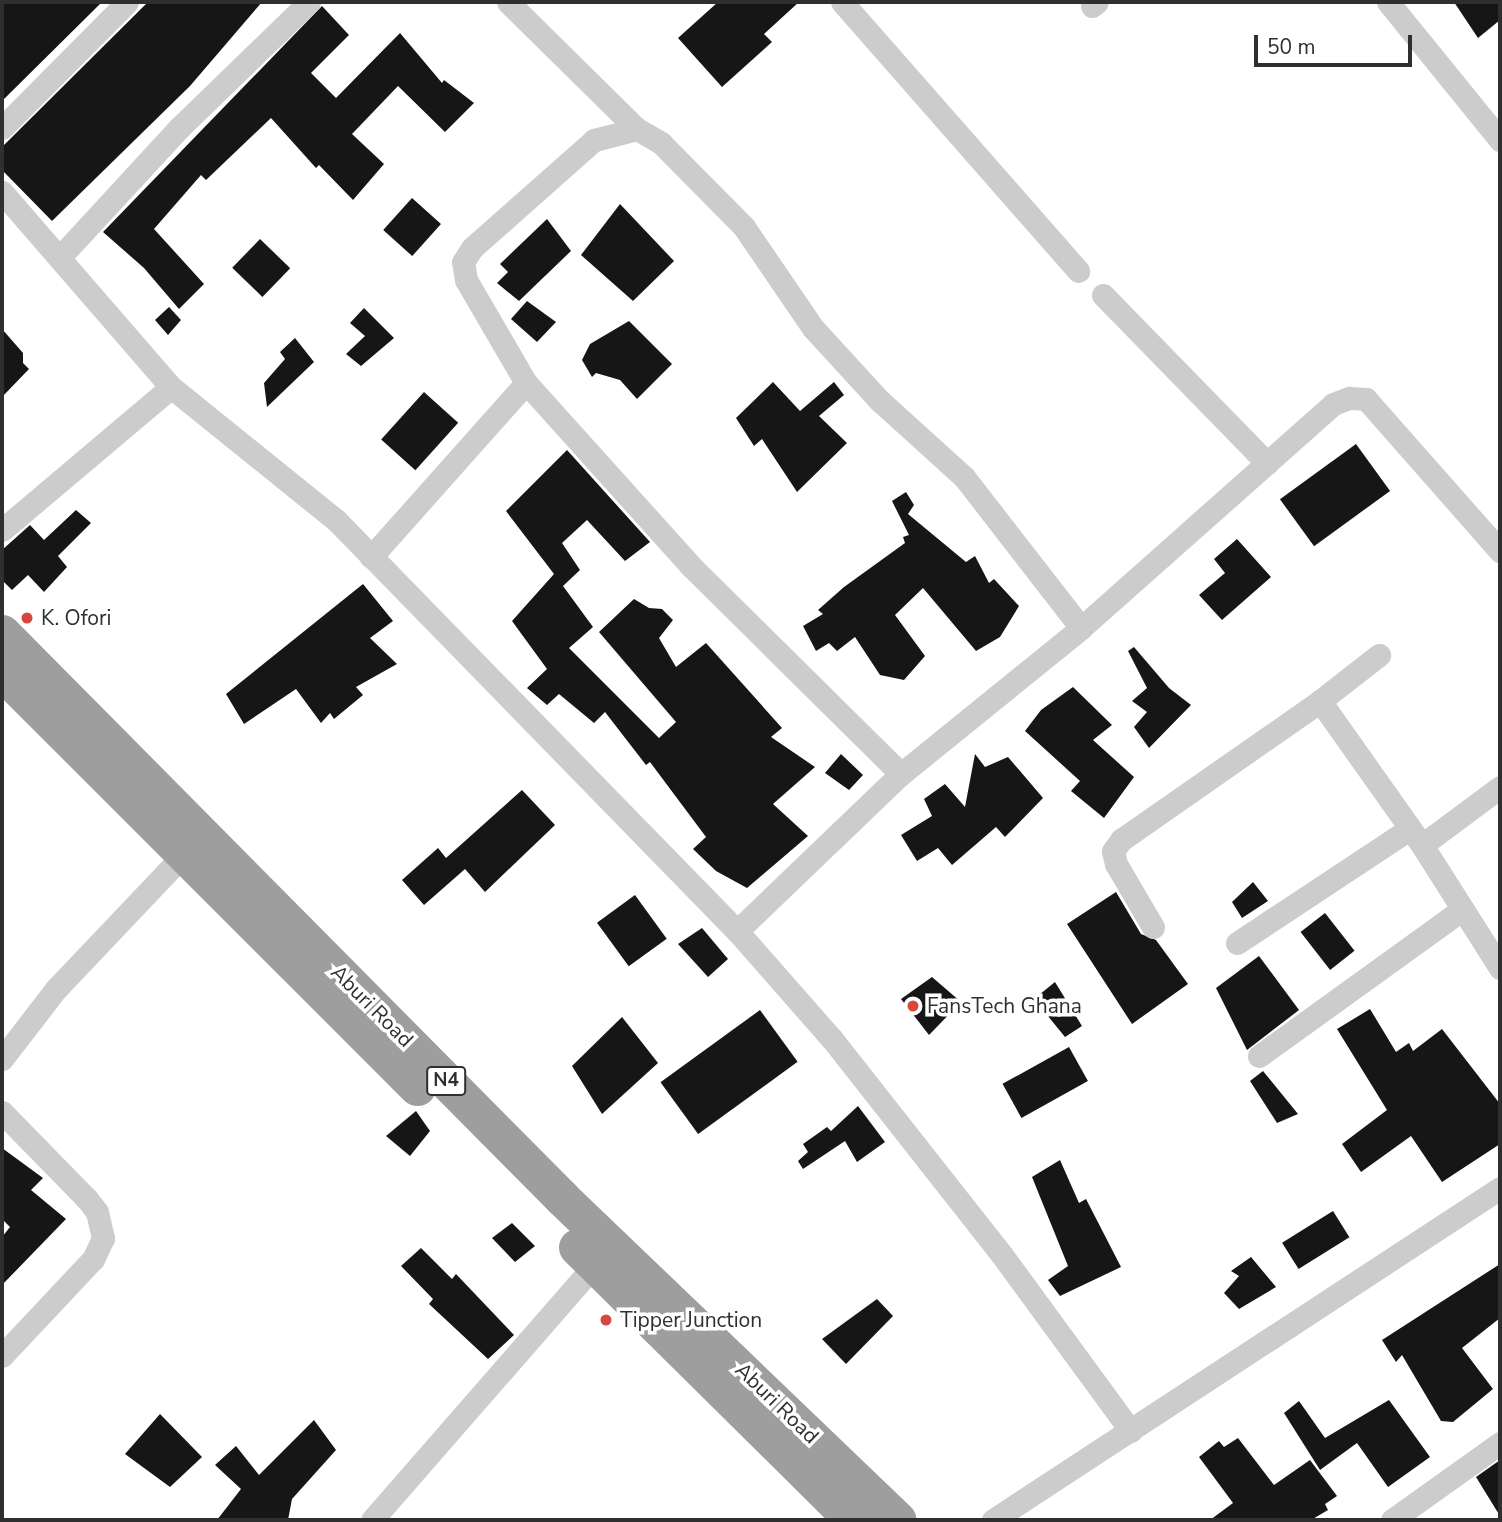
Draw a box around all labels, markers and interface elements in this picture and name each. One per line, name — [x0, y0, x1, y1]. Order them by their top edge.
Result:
scale bar — [1257, 21, 1414, 65]
text: 50 m — [1267, 33, 1316, 61]
place label: K. Ofori — [41, 605, 111, 631]
marker: K. Ofori — [19, 610, 35, 626]
street label: Aburi Road — [326, 960, 418, 1052]
place label: FansTech Ghana — [927, 993, 1082, 1019]
marker: FansTech Ghana — [905, 998, 921, 1014]
road number: N4 — [425, 1065, 467, 1096]
place label: Tipper Junction — [620, 1307, 762, 1333]
marker: Tipper Junction — [598, 1312, 614, 1328]
street label: Aburi Road — [730, 1357, 824, 1449]

